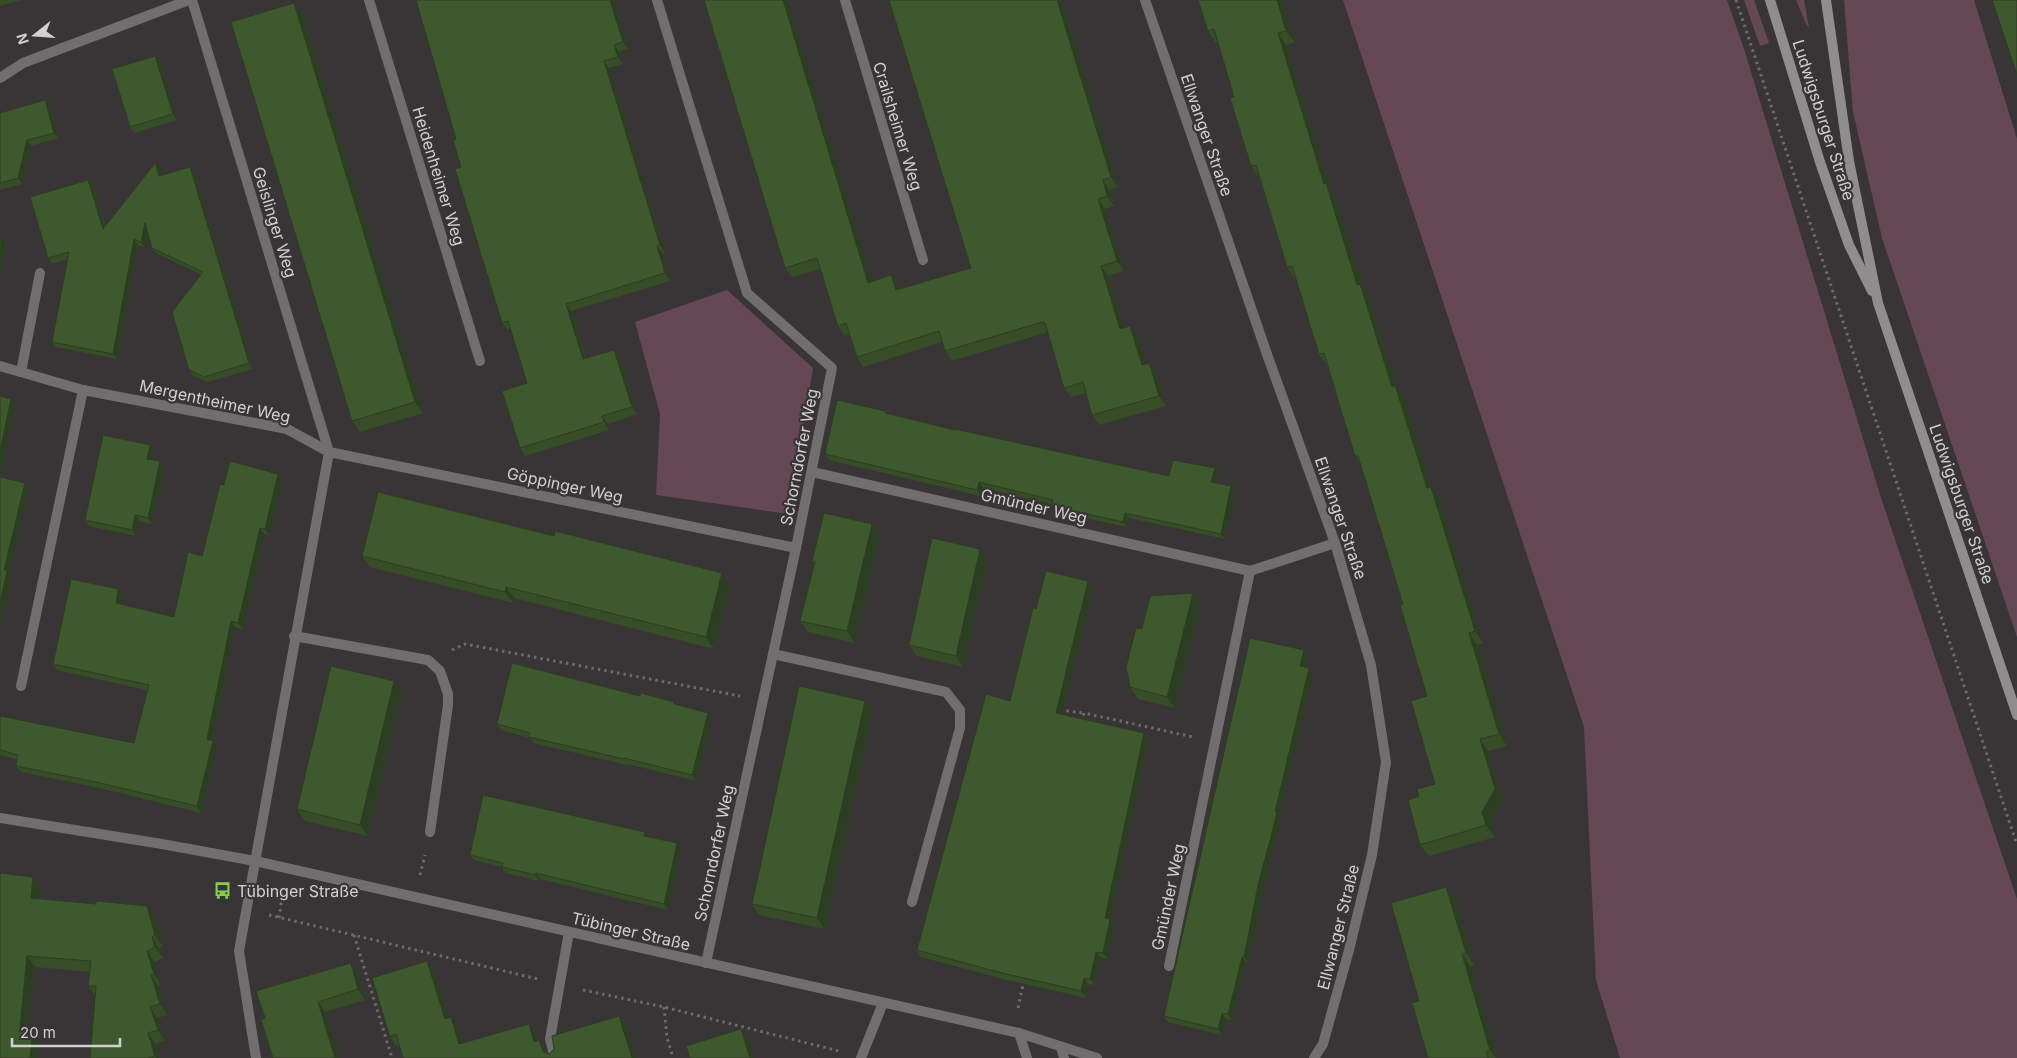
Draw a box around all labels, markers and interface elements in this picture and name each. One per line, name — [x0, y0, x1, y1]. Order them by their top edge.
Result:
north arrow — [10, 10, 60, 60]
text: N — [12, 31, 32, 47]
street label: Ludwigsburger Straße — [1789, 37, 1859, 203]
street label: Crailsheimer Weg — [869, 59, 927, 193]
street label: Ellwanger Straße — [1177, 71, 1237, 199]
street label: Heidenheimer Weg — [408, 104, 470, 248]
street label: Geislinger Weg — [249, 164, 301, 280]
street label: Mergentheimer Weg — [138, 375, 292, 427]
street label: Schorndorfer Weg — [776, 387, 822, 527]
street label: Ludwigsburger Straße — [1925, 421, 1999, 587]
street label: Ellwanger Straße — [1311, 454, 1371, 582]
street label: Göppinger Weg — [505, 463, 625, 507]
street label: Gmünder Weg — [979, 484, 1089, 528]
street label: Schorndorfer Weg — [690, 783, 738, 923]
street label: Gmünder Weg — [1147, 842, 1189, 952]
street label: Ellwanger Straße — [1313, 862, 1363, 992]
bus stop icon: Tübinger Straße — [213, 881, 233, 901]
place label: Tübinger Straße — [237, 881, 358, 901]
street label: Tübinger Straße — [570, 908, 692, 954]
scale bar — [12, 1016, 120, 1048]
text: 20 m — [20, 1023, 56, 1042]

